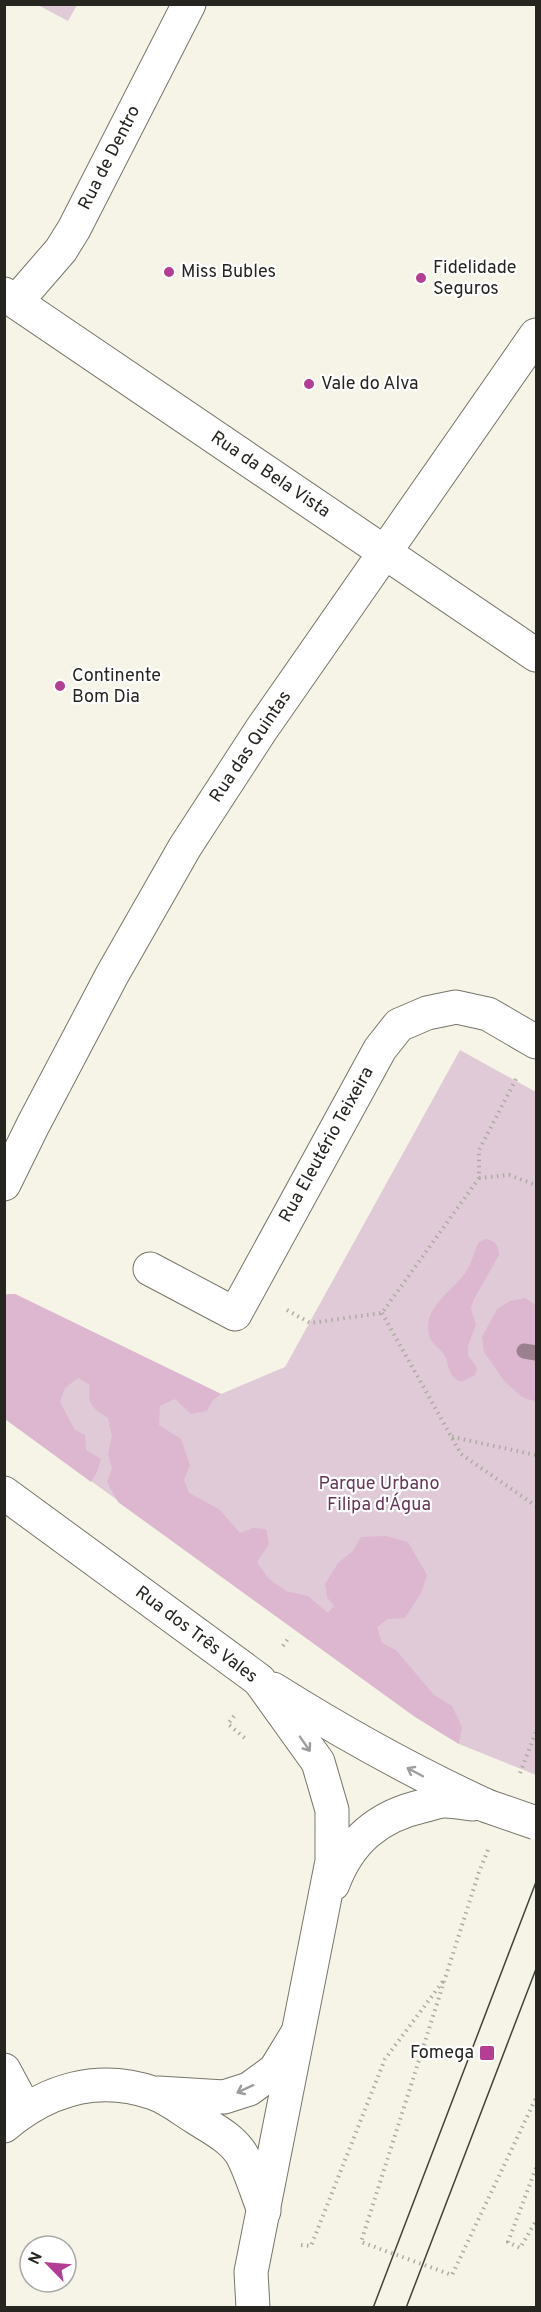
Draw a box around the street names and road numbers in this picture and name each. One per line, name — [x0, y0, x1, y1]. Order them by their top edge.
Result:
street label: Rua de Dentro — [74, 102, 146, 214]
street label: Rua da Bela Vista — [206, 426, 334, 524]
street label: Rua das Quintas — [205, 687, 297, 807]
street label: Rua Eleutério Teixeira — [275, 1063, 379, 1227]
street label: Rua dos Três Vales — [130, 1581, 262, 1689]

